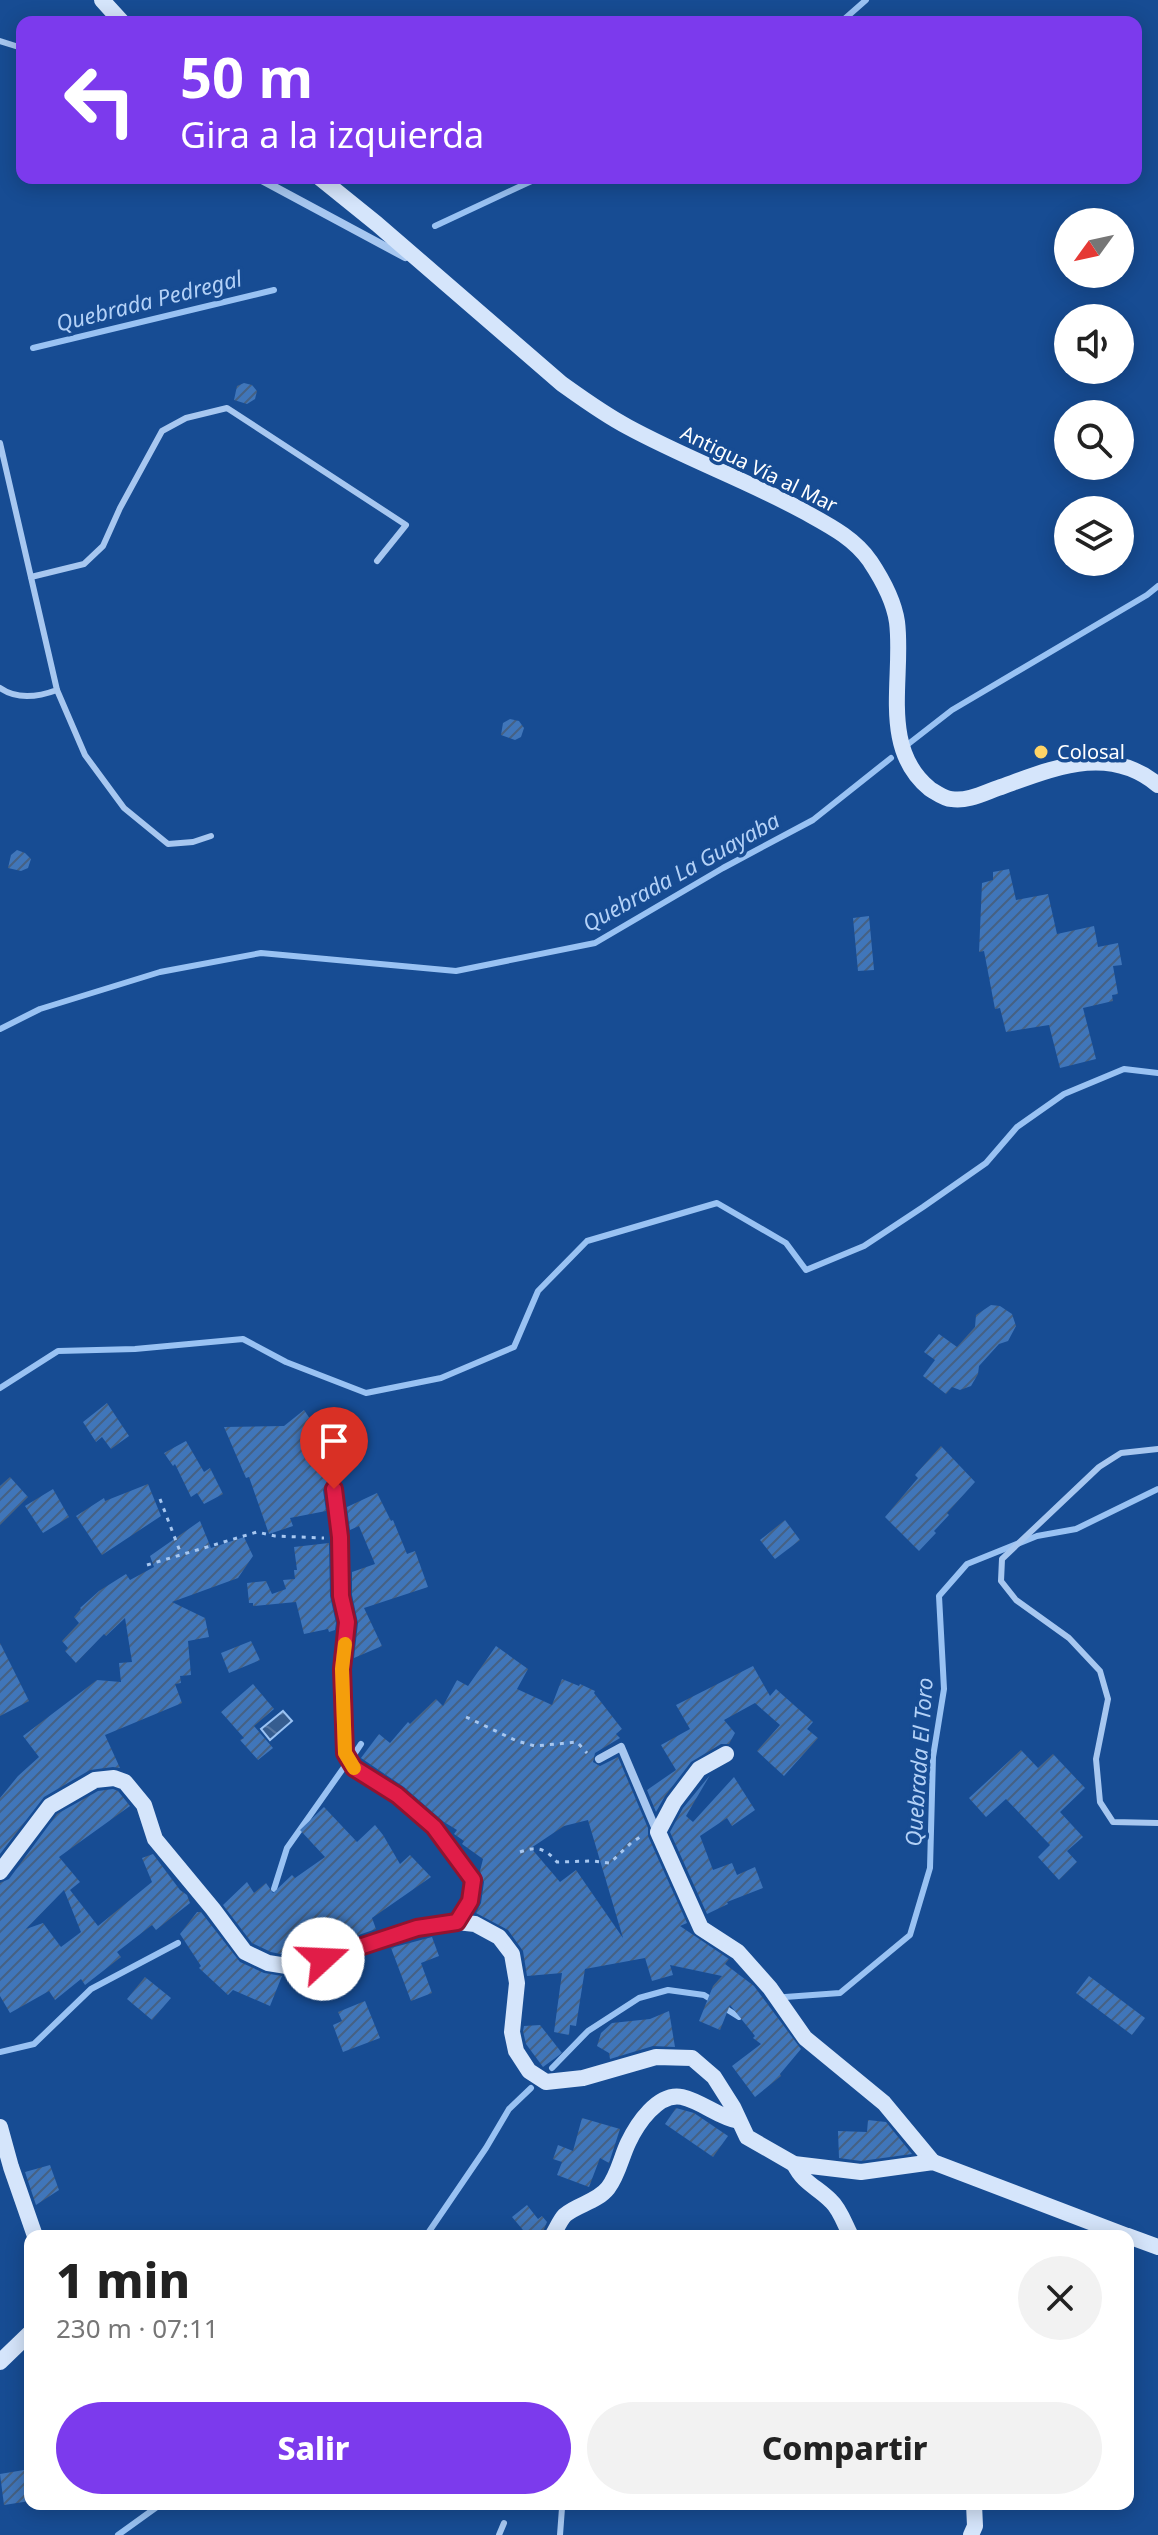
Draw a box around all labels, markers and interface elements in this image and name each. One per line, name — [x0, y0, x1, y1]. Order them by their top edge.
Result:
text: 50 m — [180, 38, 313, 114]
icon: left — [48, 48, 152, 152]
text: Gira a la izquierda — [180, 110, 484, 159]
north arrow — [1054, 208, 1134, 288]
map controls — [1054, 208, 1134, 576]
water label: Quebrada Pedregal — [53, 262, 246, 338]
button: sound — [1054, 304, 1134, 384]
button: search — [1054, 400, 1134, 480]
street label: Antigua Vía al Mar — [676, 419, 842, 518]
button: layers — [1054, 496, 1134, 576]
place label: Colosal — [1057, 738, 1125, 765]
marker: Colosal — [1032, 743, 1050, 761]
water label: Quebrada La Guayaba — [577, 804, 785, 938]
pin — [300, 1407, 368, 1489]
icon: arrive — [312, 1419, 356, 1463]
water label: Quebrada El Toro — [897, 1676, 939, 1847]
position arrow — [281, 1917, 365, 2001]
text: 1 min — [56, 2247, 190, 2312]
button: close — [1018, 2256, 1102, 2340]
text: 230 m · 07:11 — [56, 2310, 219, 2346]
button: Salir — [56, 2402, 571, 2494]
button: Compartir — [587, 2402, 1102, 2494]

